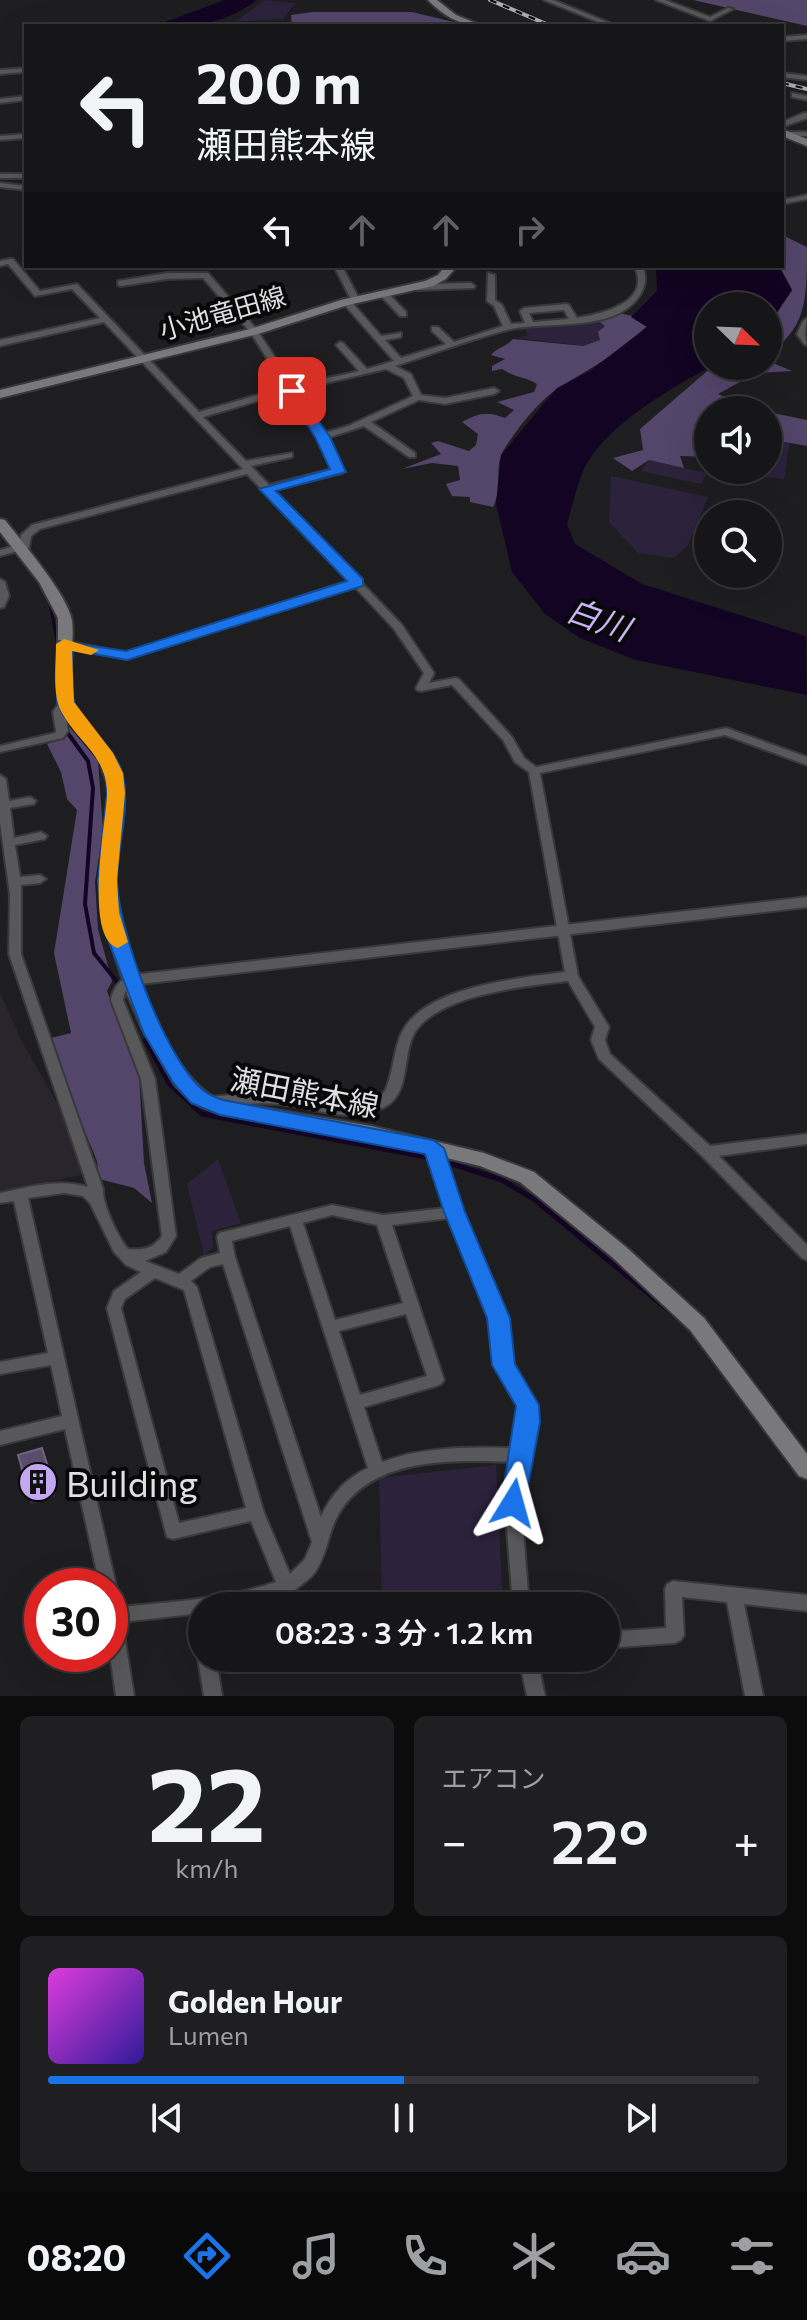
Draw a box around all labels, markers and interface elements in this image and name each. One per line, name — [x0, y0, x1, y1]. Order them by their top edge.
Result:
text: 200 m — [196, 47, 362, 116]
icon: left — [64, 56, 168, 160]
text: 瀬田熊本線 — [196, 121, 376, 165]
icon: left — [256, 208, 300, 252]
icon: ahead — [340, 208, 384, 252]
icon: ahead — [424, 208, 468, 252]
icon: right — [508, 208, 552, 252]
street label: 小池竜田線 — [155, 279, 289, 345]
north arrow — [694, 292, 782, 380]
map controls — [694, 292, 782, 588]
pin — [258, 357, 326, 425]
icon: arrive — [270, 369, 314, 413]
button: sound — [694, 396, 782, 484]
button: search — [694, 500, 782, 588]
water label: 白川 — [562, 588, 639, 649]
street label: 瀬田熊本線 — [228, 1059, 382, 1123]
place label: Building — [66, 1460, 198, 1504]
building icon: Building — [17, 1461, 59, 1503]
position arrow — [471, 1461, 555, 1545]
speed limit sign: 30 — [24, 1568, 128, 1672]
text: 08:23 · 3 分 · 1.2 km — [275, 1613, 533, 1650]
text: 22 — [148, 1736, 266, 1863]
text: エアコン — [442, 1762, 546, 1793]
text: 22° — [551, 1803, 649, 1876]
text: − — [442, 1813, 467, 1867]
text: + — [733, 1813, 759, 1867]
text: km/h — [175, 1852, 238, 1883]
text: Golden Hour — [168, 1982, 342, 2019]
text: Lumen — [168, 2019, 249, 2050]
icon: previous — [145, 2096, 189, 2140]
icon: pause — [382, 2096, 426, 2140]
icon: next — [619, 2096, 663, 2140]
icon: directions — [179, 2228, 235, 2284]
icon: music — [288, 2228, 344, 2284]
icon: phone — [397, 2228, 453, 2284]
icon: climate — [506, 2228, 562, 2284]
icon: car — [615, 2228, 671, 2284]
icon: filters — [724, 2228, 780, 2284]
text: 08:20 — [27, 2234, 126, 2278]

